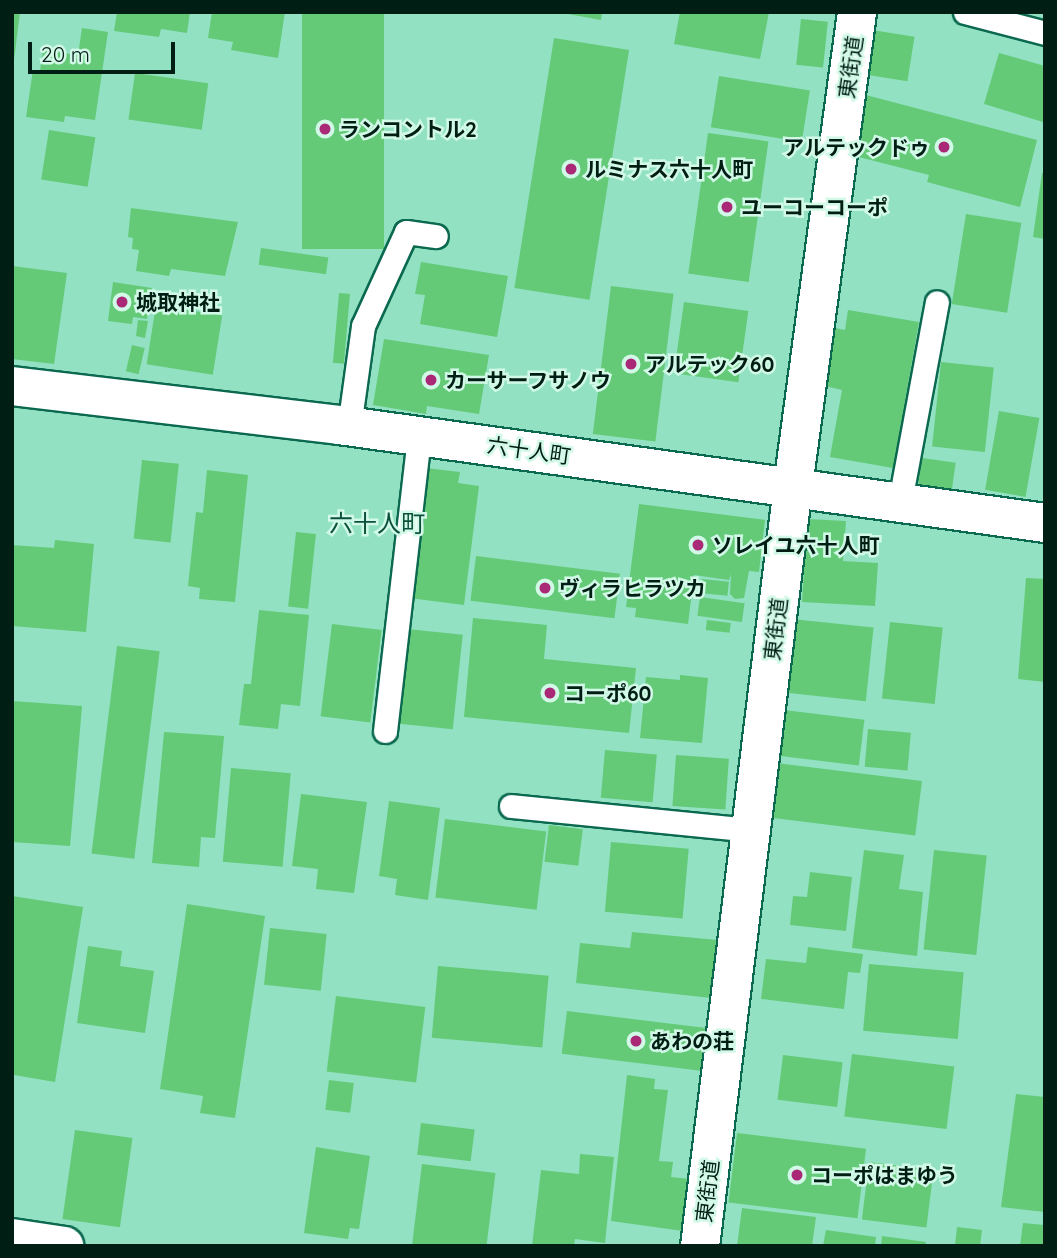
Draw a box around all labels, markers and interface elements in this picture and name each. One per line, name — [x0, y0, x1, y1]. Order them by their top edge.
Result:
scale bar — [32, 28, 178, 72]
street label: 東街道 — [833, 34, 867, 100]
text: 20 m — [41, 41, 90, 67]
place label: ランコントル2 — [339, 116, 477, 142]
marker: ランコントル2 — [317, 121, 333, 137]
place label: アルテックドゥ — [783, 134, 930, 160]
marker: アルテックドゥ — [936, 139, 952, 155]
place label: ルミナス六十人町 — [585, 156, 753, 182]
marker: ルミナス六十人町 — [563, 161, 579, 177]
place label: ユーコーコーポ — [741, 194, 888, 220]
marker: ユーコーコーポ — [719, 199, 735, 215]
place label: 城取神社 — [136, 289, 220, 315]
marker: 城取神社 — [114, 294, 130, 310]
place label: アルテック60 — [645, 351, 775, 377]
marker: アルテック60 — [623, 356, 639, 372]
place label: カーサーフサノウ — [445, 367, 613, 393]
marker: カーサーフサノウ — [423, 372, 439, 388]
street label: 六十人町 — [486, 432, 572, 468]
district label: 六十人町 — [329, 510, 425, 538]
place label: ソレイユ六十人町 — [712, 532, 880, 558]
marker: ソレイユ六十人町 — [690, 537, 706, 553]
place label: ヴィラヒラツカ — [559, 575, 706, 601]
marker: ヴィラヒラツカ — [537, 580, 553, 596]
street label: 東街道 — [759, 596, 791, 662]
place label: コーポ60 — [564, 680, 652, 706]
marker: コーポ60 — [542, 685, 558, 701]
place label: あわの荘 — [650, 1028, 734, 1054]
marker: あわの荘 — [628, 1033, 644, 1049]
street label: 東街道 — [691, 1158, 723, 1224]
place label: コーポはまゆう — [811, 1162, 958, 1188]
marker: コーポはまゆう — [789, 1167, 805, 1183]

